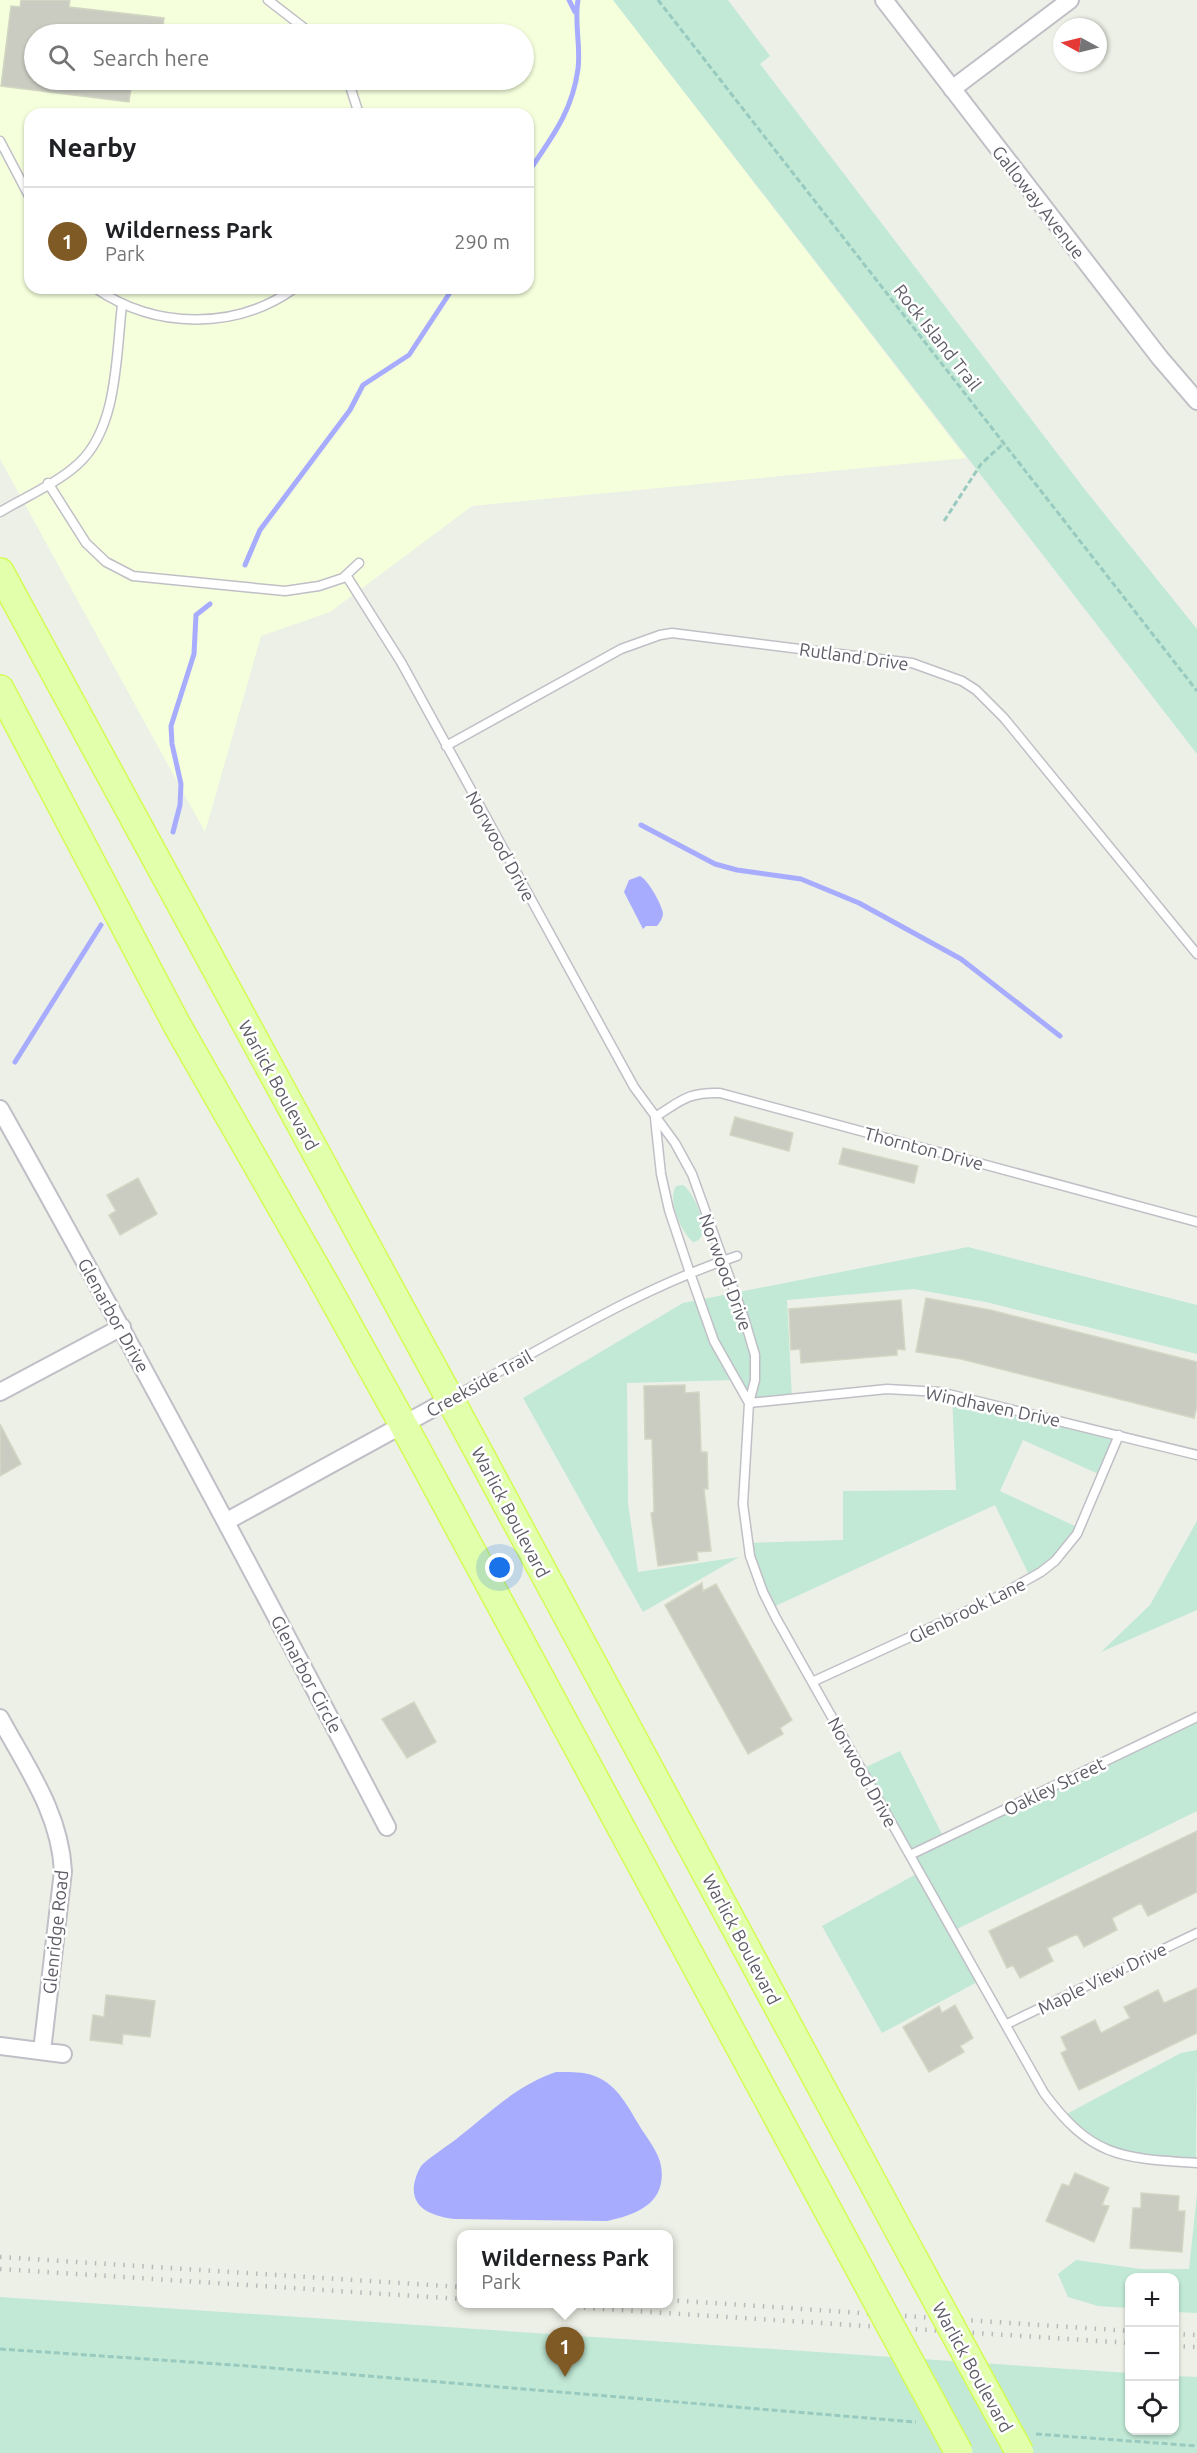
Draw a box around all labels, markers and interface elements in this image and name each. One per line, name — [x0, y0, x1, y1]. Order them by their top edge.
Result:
north arrow — [1053, 18, 1107, 72]
search box — [24, 24, 534, 90]
icon: search — [45, 41, 78, 74]
text: Search here — [93, 45, 209, 70]
text: Nearby — [48, 133, 136, 162]
street label: Galloway Avenue — [989, 142, 1089, 262]
text: Wilderness Park — [105, 217, 273, 242]
text: 1 — [62, 230, 73, 253]
text: 290 m — [454, 230, 510, 253]
text: Park — [105, 242, 145, 265]
street label: Rock Island Trail — [890, 280, 986, 394]
street label: Rutland Drive — [798, 638, 910, 674]
street label: Norwood Drive — [462, 787, 540, 905]
street label: Warlick Boulevard — [235, 1017, 323, 1153]
street label: Thornton Drive — [862, 1122, 986, 1174]
street label: Norwood Drive — [696, 1211, 756, 1333]
street label: Glenarbor Drive — [74, 1254, 154, 1376]
street label: Creekside Trail — [422, 1345, 536, 1420]
street label: Windhaven Drive — [924, 1382, 1062, 1430]
street label: Warlick Boulevard — [468, 1443, 554, 1581]
your location — [485, 1553, 514, 1582]
street label: Glenbrook Lane — [905, 1573, 1029, 1647]
street label: Glenarbor Circle — [268, 1612, 346, 1736]
street label: Norwood Drive — [824, 1713, 902, 1831]
street label: Oakley Street — [1000, 1753, 1108, 1819]
street label: Glenridge Road — [39, 1869, 71, 1995]
street label: Warlick Boulevard — [699, 1870, 785, 2008]
street label: Maple View Drive — [1034, 1938, 1170, 2018]
popup — [457, 2230, 673, 2308]
text: Wilderness Park — [481, 2245, 649, 2270]
text: Park — [481, 2270, 521, 2293]
map controls — [1125, 2273, 1179, 2435]
button: + — [1125, 2273, 1179, 2327]
street label: Warlick Boulevard — [929, 2299, 1017, 2435]
button: − — [1125, 2327, 1179, 2381]
pin: 1 — [546, 2328, 584, 2377]
button: locate — [1125, 2381, 1179, 2435]

